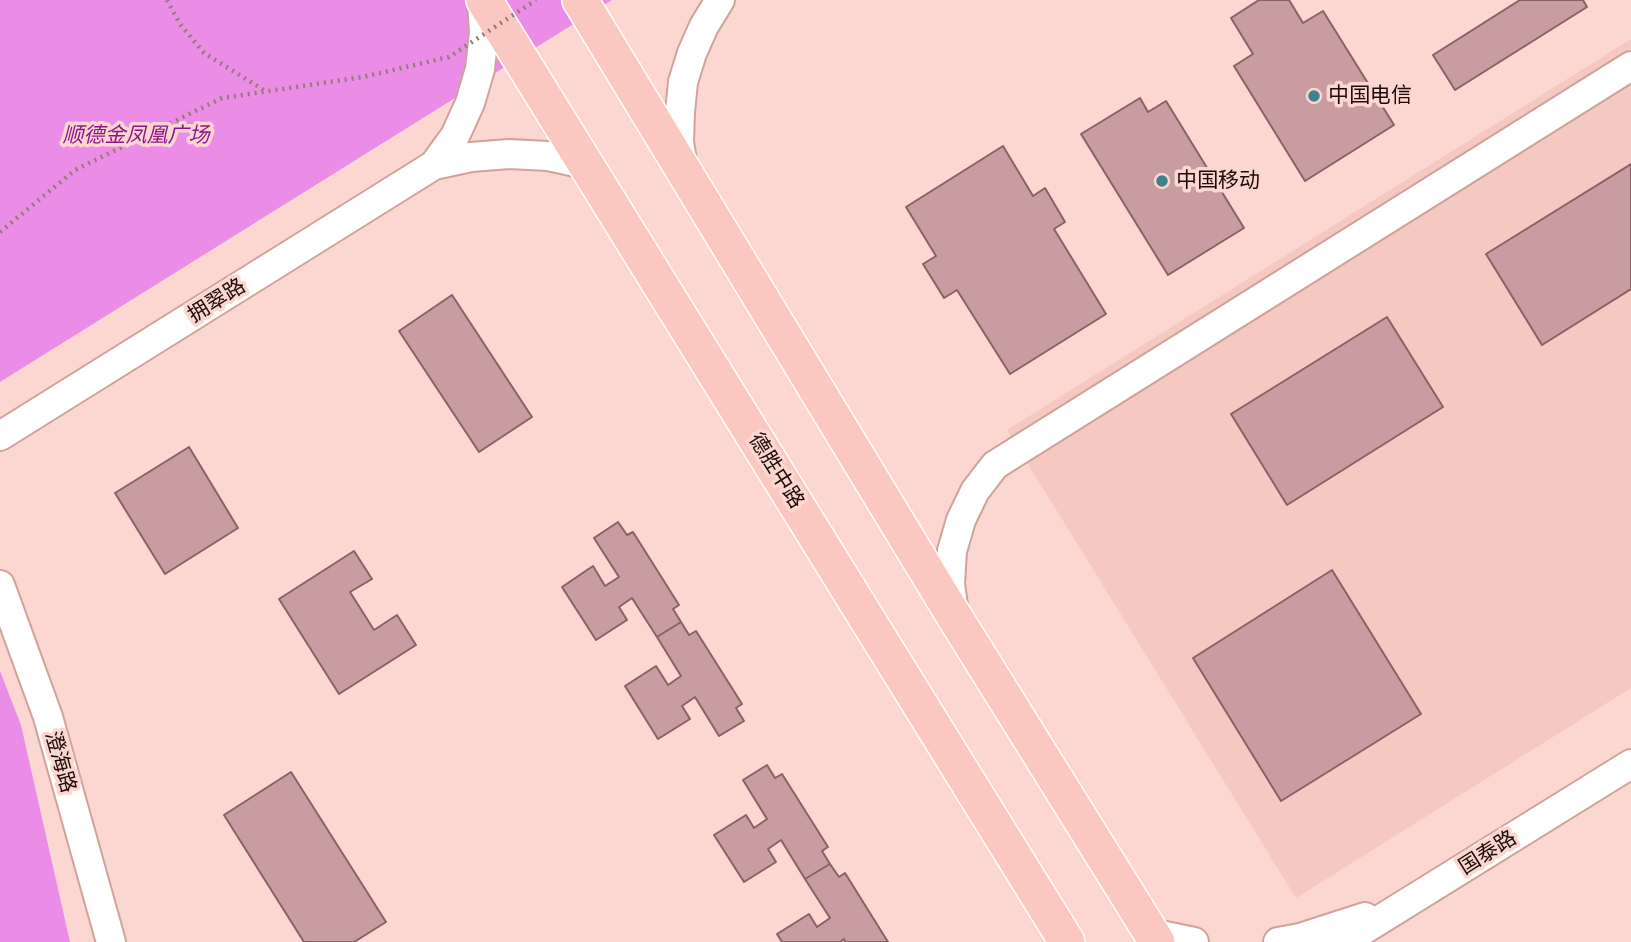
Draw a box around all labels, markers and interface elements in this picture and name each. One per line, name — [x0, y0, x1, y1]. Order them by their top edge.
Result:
place label: 中国电信 — [1328, 83, 1412, 109]
marker: 中国电信 — [1306, 88, 1322, 104]
park label: 顺德金凤凰广场 — [63, 123, 209, 149]
place label: 中国移动 — [1176, 168, 1260, 194]
marker: 中国移动 — [1154, 173, 1170, 189]
street label: 拥翠路 — [184, 274, 250, 328]
street label: 德胜中路 — [743, 429, 809, 513]
street label: 澄海路 — [39, 728, 81, 796]
street label: 国泰路 — [1455, 826, 1521, 880]

